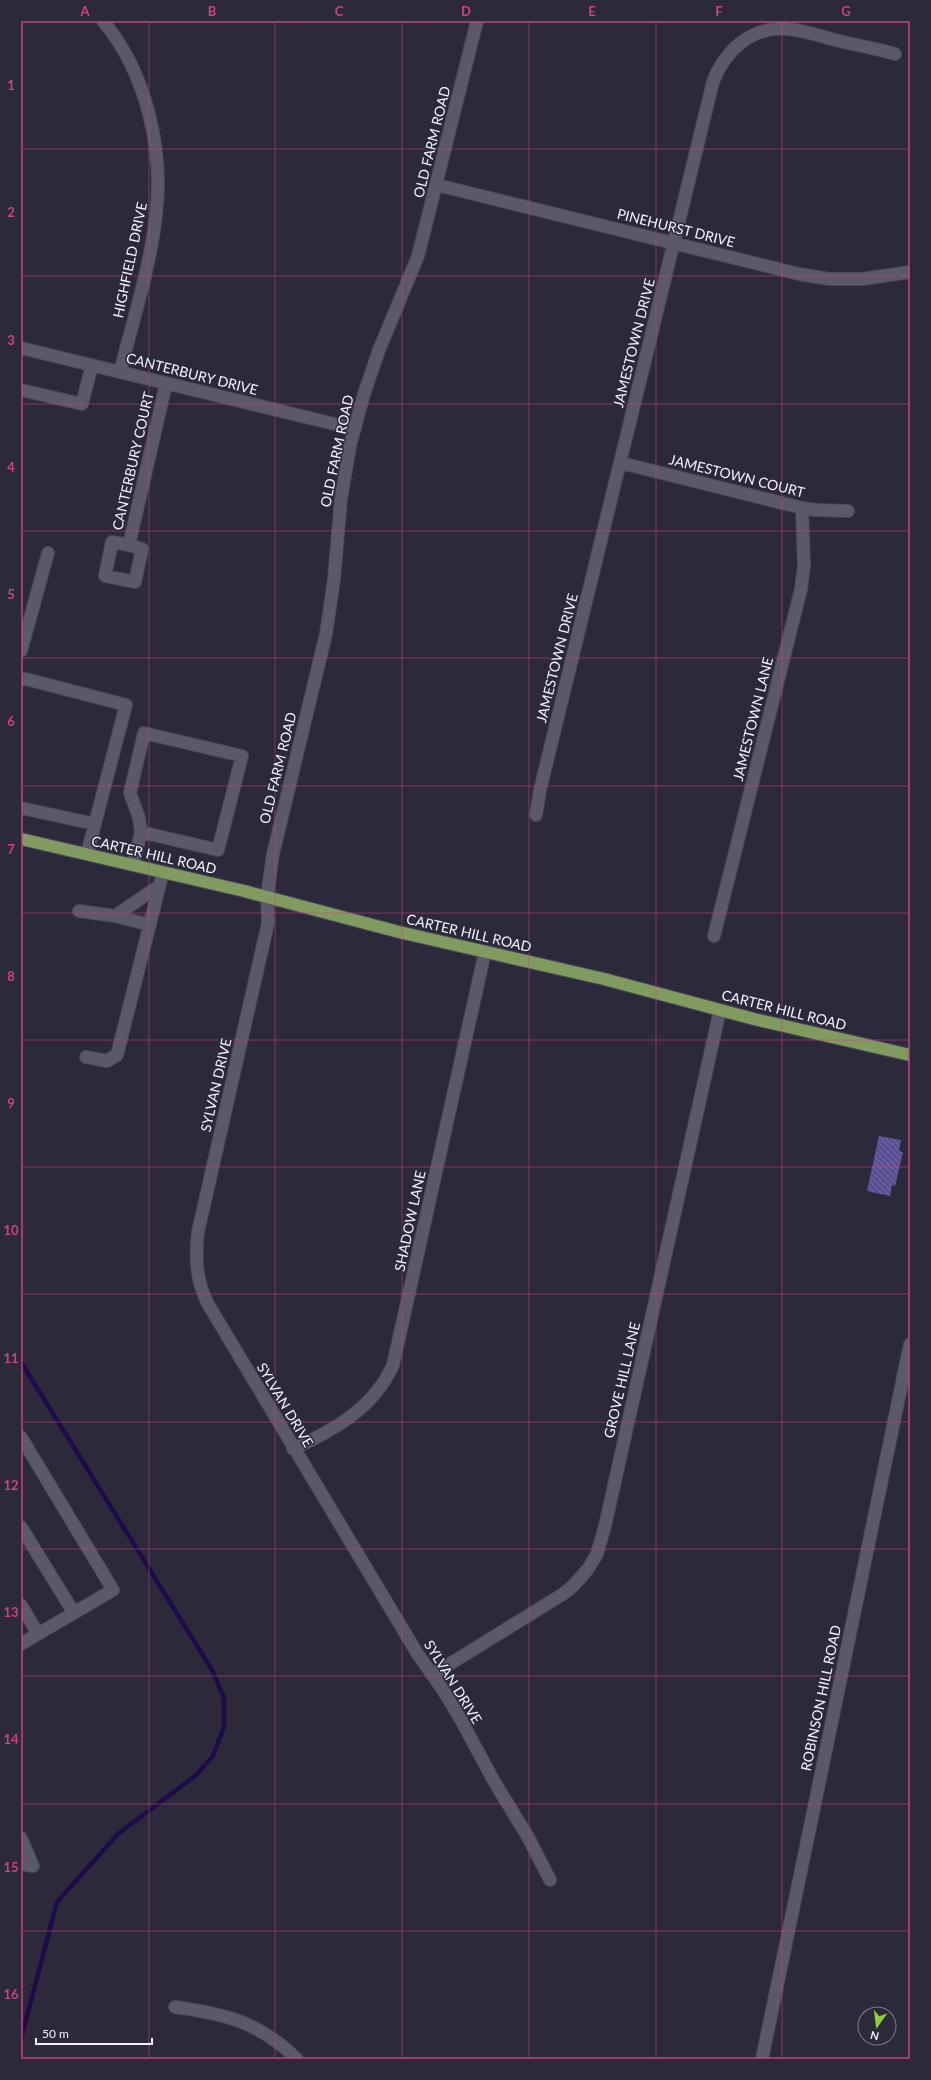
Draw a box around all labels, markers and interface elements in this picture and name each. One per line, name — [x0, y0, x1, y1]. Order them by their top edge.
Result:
text: A — [79, 3, 90, 19]
text: B — [208, 3, 217, 19]
text: C — [335, 3, 344, 19]
text: D — [461, 3, 471, 19]
text: E — [588, 3, 596, 19]
text: F — [715, 3, 723, 19]
text: G — [841, 3, 851, 19]
text: 1 — [7, 77, 15, 93]
street label: OLD FARM ROAD — [409, 84, 454, 199]
street label: HIGHFIELD DRIVE — [109, 201, 150, 319]
text: 2 — [7, 204, 15, 220]
street label: PINEHURST DRIVE — [615, 205, 737, 250]
street label: JAMESTOWN DRIVE — [609, 277, 658, 409]
text: 3 — [7, 332, 15, 348]
street label: CANTERBURY DRIVE — [125, 349, 260, 398]
street label: CANTERBURY COURT — [108, 389, 157, 532]
street label: OLD FARM ROAD — [316, 393, 357, 509]
street label: JAMESTOWN COURT — [668, 450, 807, 501]
text: 4 — [7, 459, 15, 475]
text: 5 — [7, 586, 15, 602]
street label: JAMESTOWN DRIVE — [532, 592, 581, 724]
street label: JAMESTOWN LANE — [729, 655, 776, 783]
street label: OLD FARM ROAD — [255, 710, 300, 825]
text: 6 — [7, 713, 15, 729]
street label: CARTER HILL ROAD — [90, 832, 218, 877]
text: 7 — [7, 841, 15, 857]
street label: CARTER HILL ROAD — [405, 910, 533, 955]
text: 8 — [7, 968, 15, 984]
street label: CARTER HILL ROAD — [720, 986, 848, 1033]
street label: SYLVAN DRIVE — [196, 1036, 235, 1133]
text: 9 — [7, 1095, 15, 1111]
street label: SHADOW LANE — [391, 1169, 429, 1273]
text: 10 — [3, 1222, 19, 1238]
street label: GROVE HILL LANE — [600, 1320, 643, 1440]
text: 11 — [3, 1350, 19, 1366]
street label: SYLVAN DRIVE — [254, 1359, 317, 1450]
text: 12 — [3, 1477, 19, 1493]
text: 13 — [3, 1604, 19, 1620]
street label: ROBINSON HILL ROAD — [797, 1623, 844, 1772]
street label: SYLVAN DRIVE — [421, 1637, 486, 1727]
text: 14 — [3, 1731, 19, 1747]
text: 15 — [3, 1859, 19, 1875]
text: 16 — [3, 1986, 19, 2002]
north arrow — [857, 2006, 897, 2046]
scale bar — [36, 2020, 152, 2046]
text: 50 m — [42, 2026, 69, 2041]
text: N — [869, 2029, 880, 2044]

